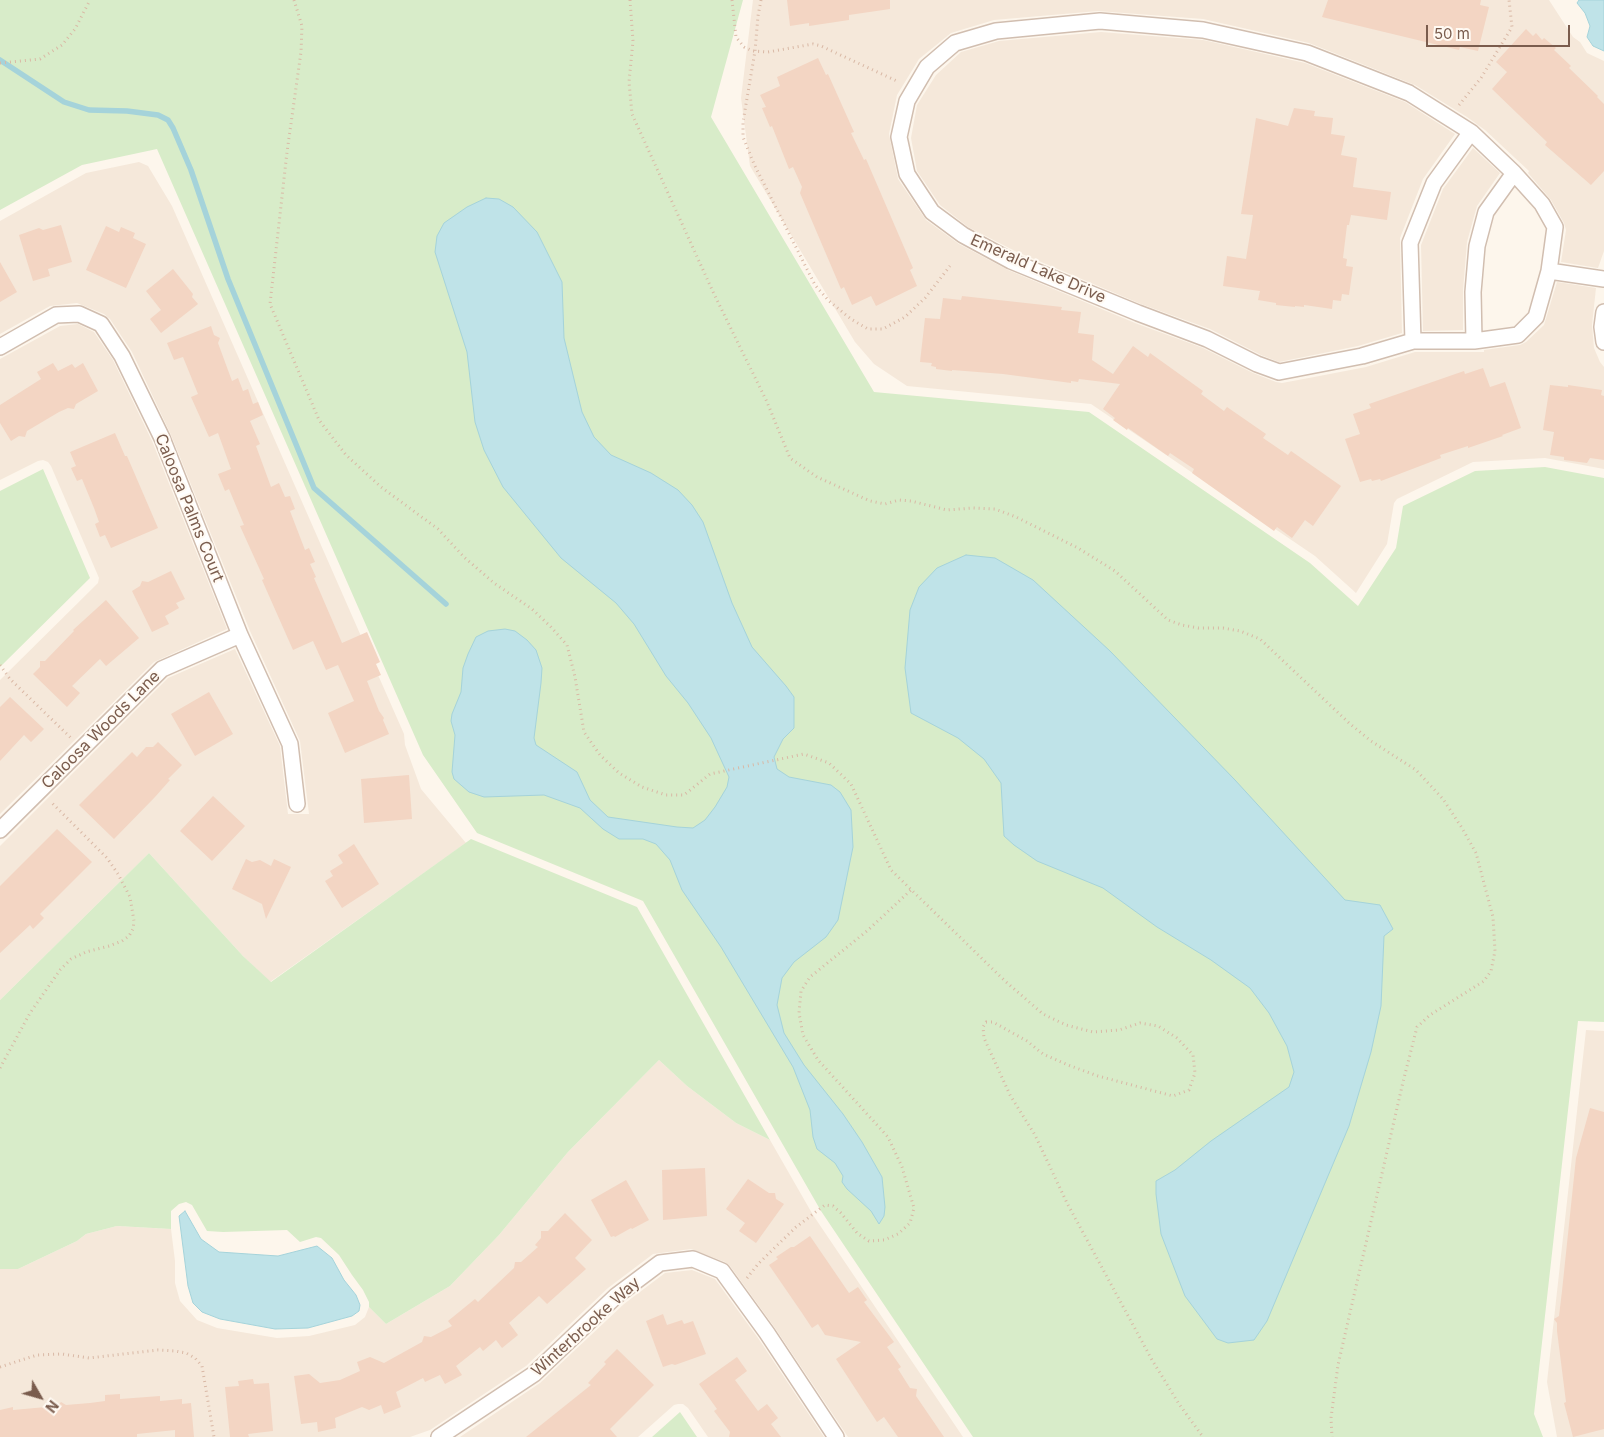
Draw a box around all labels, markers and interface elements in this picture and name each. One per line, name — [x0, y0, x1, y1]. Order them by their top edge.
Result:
scale bar — [1429, 15, 1573, 47]
text: 50 m — [1434, 24, 1470, 43]
street label: Emerald Lake Drive — [967, 231, 1109, 307]
street label: Caloosa Palms Court — [151, 431, 227, 585]
street label: Caloosa Woods Lane — [38, 667, 164, 793]
street label: Winterbrooke Way — [528, 1273, 644, 1381]
north arrow — [15, 1372, 65, 1422]
text: N — [42, 1397, 62, 1416]

